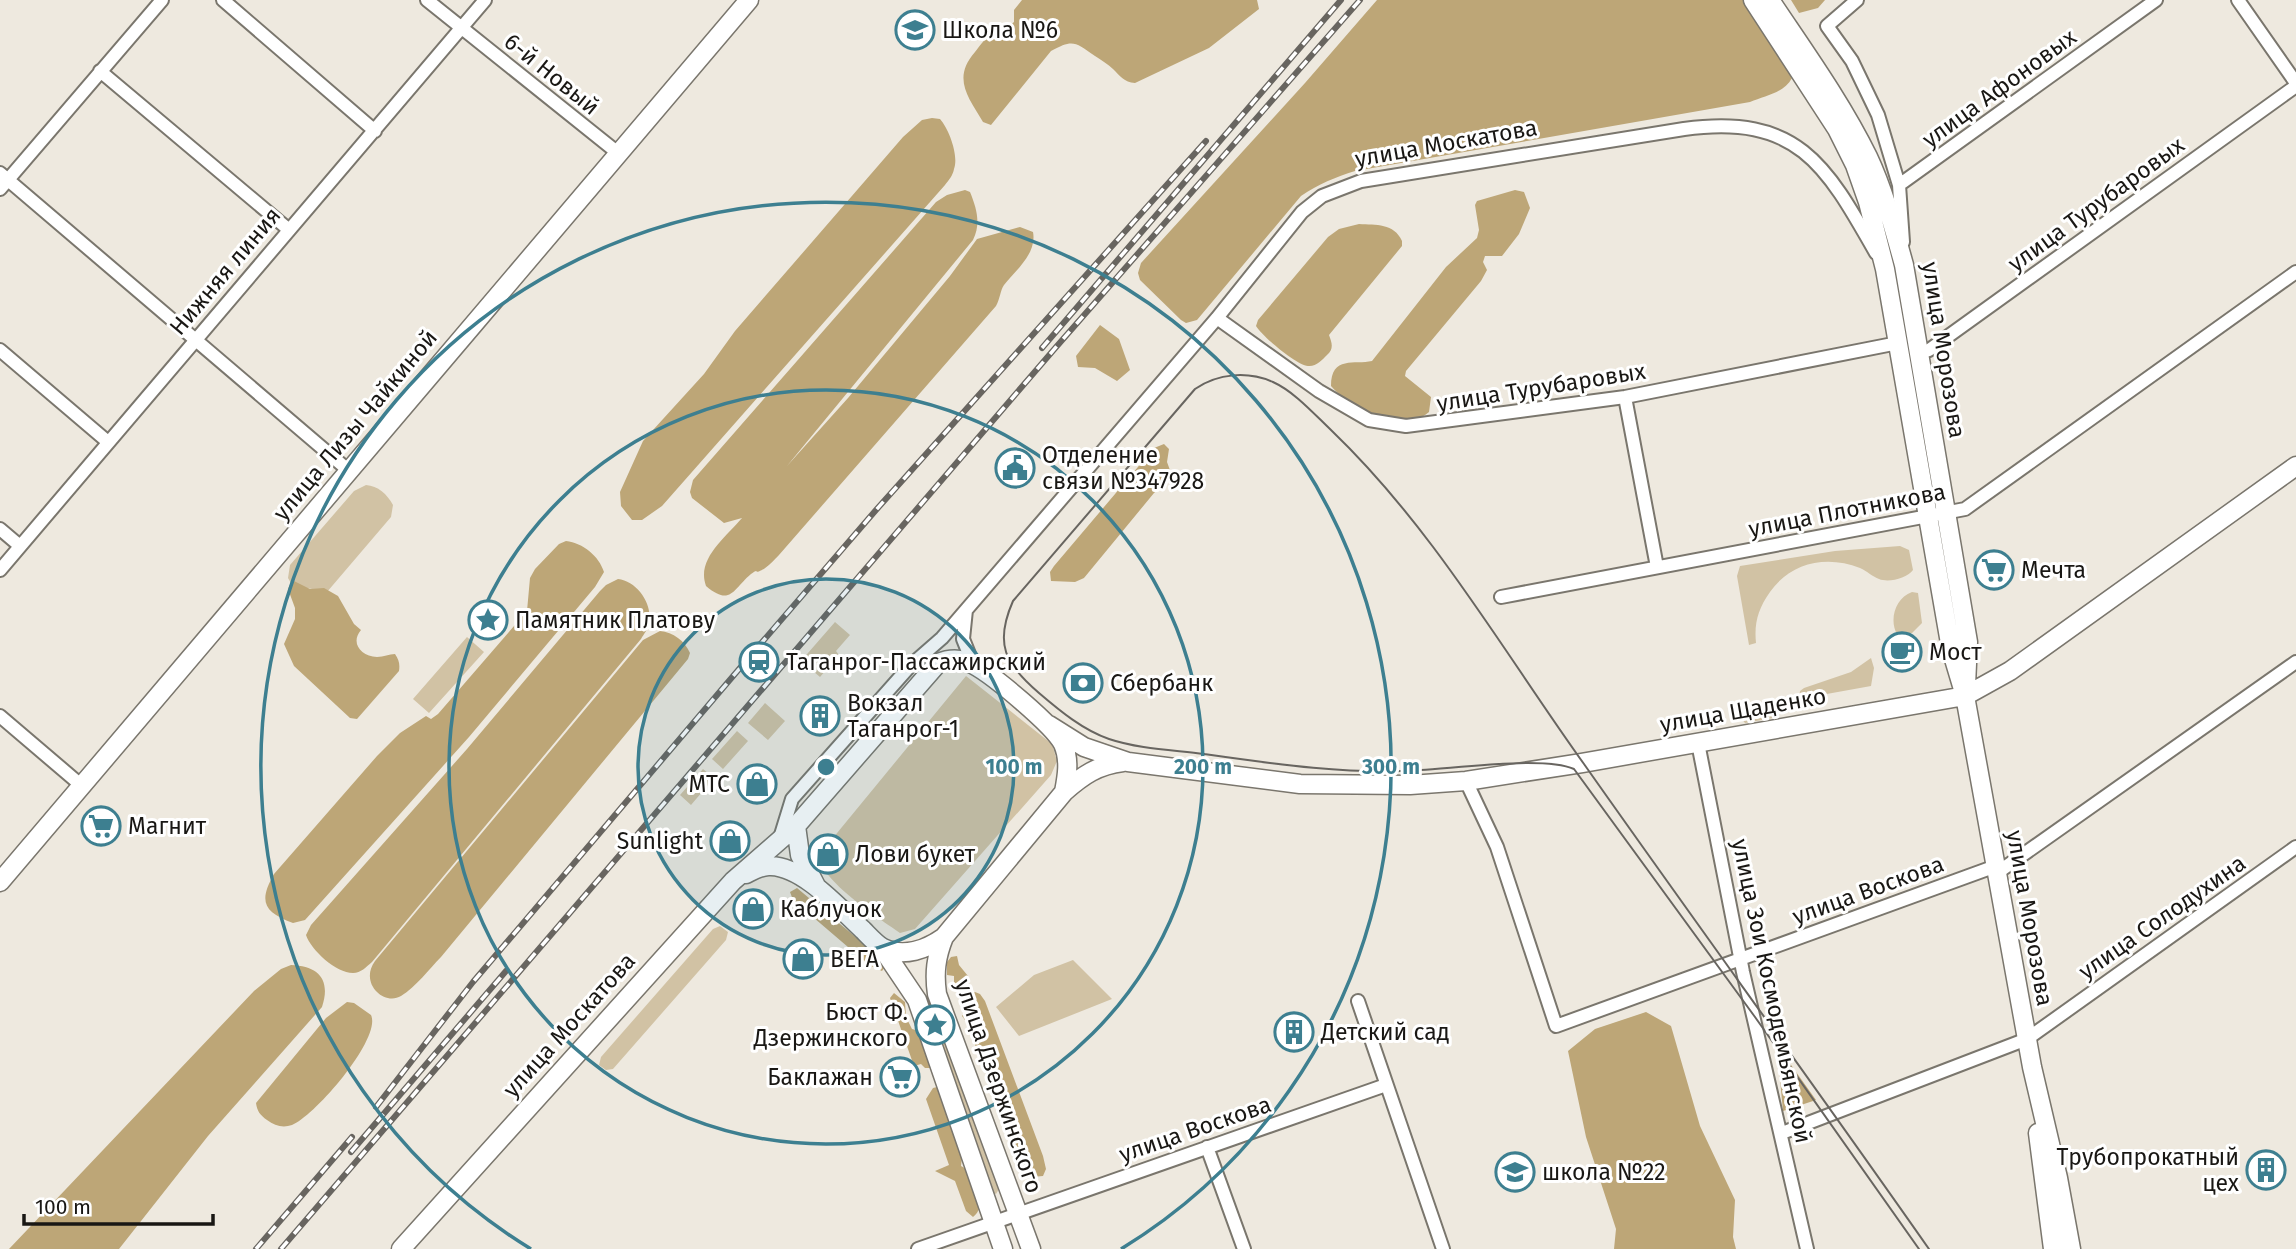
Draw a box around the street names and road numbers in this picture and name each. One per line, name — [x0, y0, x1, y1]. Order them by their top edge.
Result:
street label: улица Афоновых — [1916, 22, 2082, 153]
street label: 6-й Новый — [499, 27, 605, 121]
street label: улица Москатова — [1353, 113, 1539, 173]
street label: улица Турубаровых — [2002, 130, 2190, 277]
street label: Нижняя линия — [163, 201, 287, 341]
street label: улица Морозова — [1916, 260, 1972, 440]
street label: улица Лизы Чайкиной — [267, 324, 443, 526]
street label: улица Турубаровых — [1435, 357, 1648, 417]
street label: улица Плотникова — [1746, 477, 1948, 543]
street label: улица Щаденко — [1658, 682, 1828, 738]
street label: улица Морозова — [2001, 828, 2059, 1008]
street label: улица Зои Космодемьянской — [1726, 836, 1818, 1146]
street label: улица Солодухина — [2073, 849, 2251, 985]
street label: улица Воскова — [1789, 850, 1947, 930]
street label: улица Москатова — [497, 947, 641, 1103]
street label: улица Дзержинского — [949, 975, 1049, 1197]
street label: улица Воскова — [1115, 1090, 1275, 1168]

